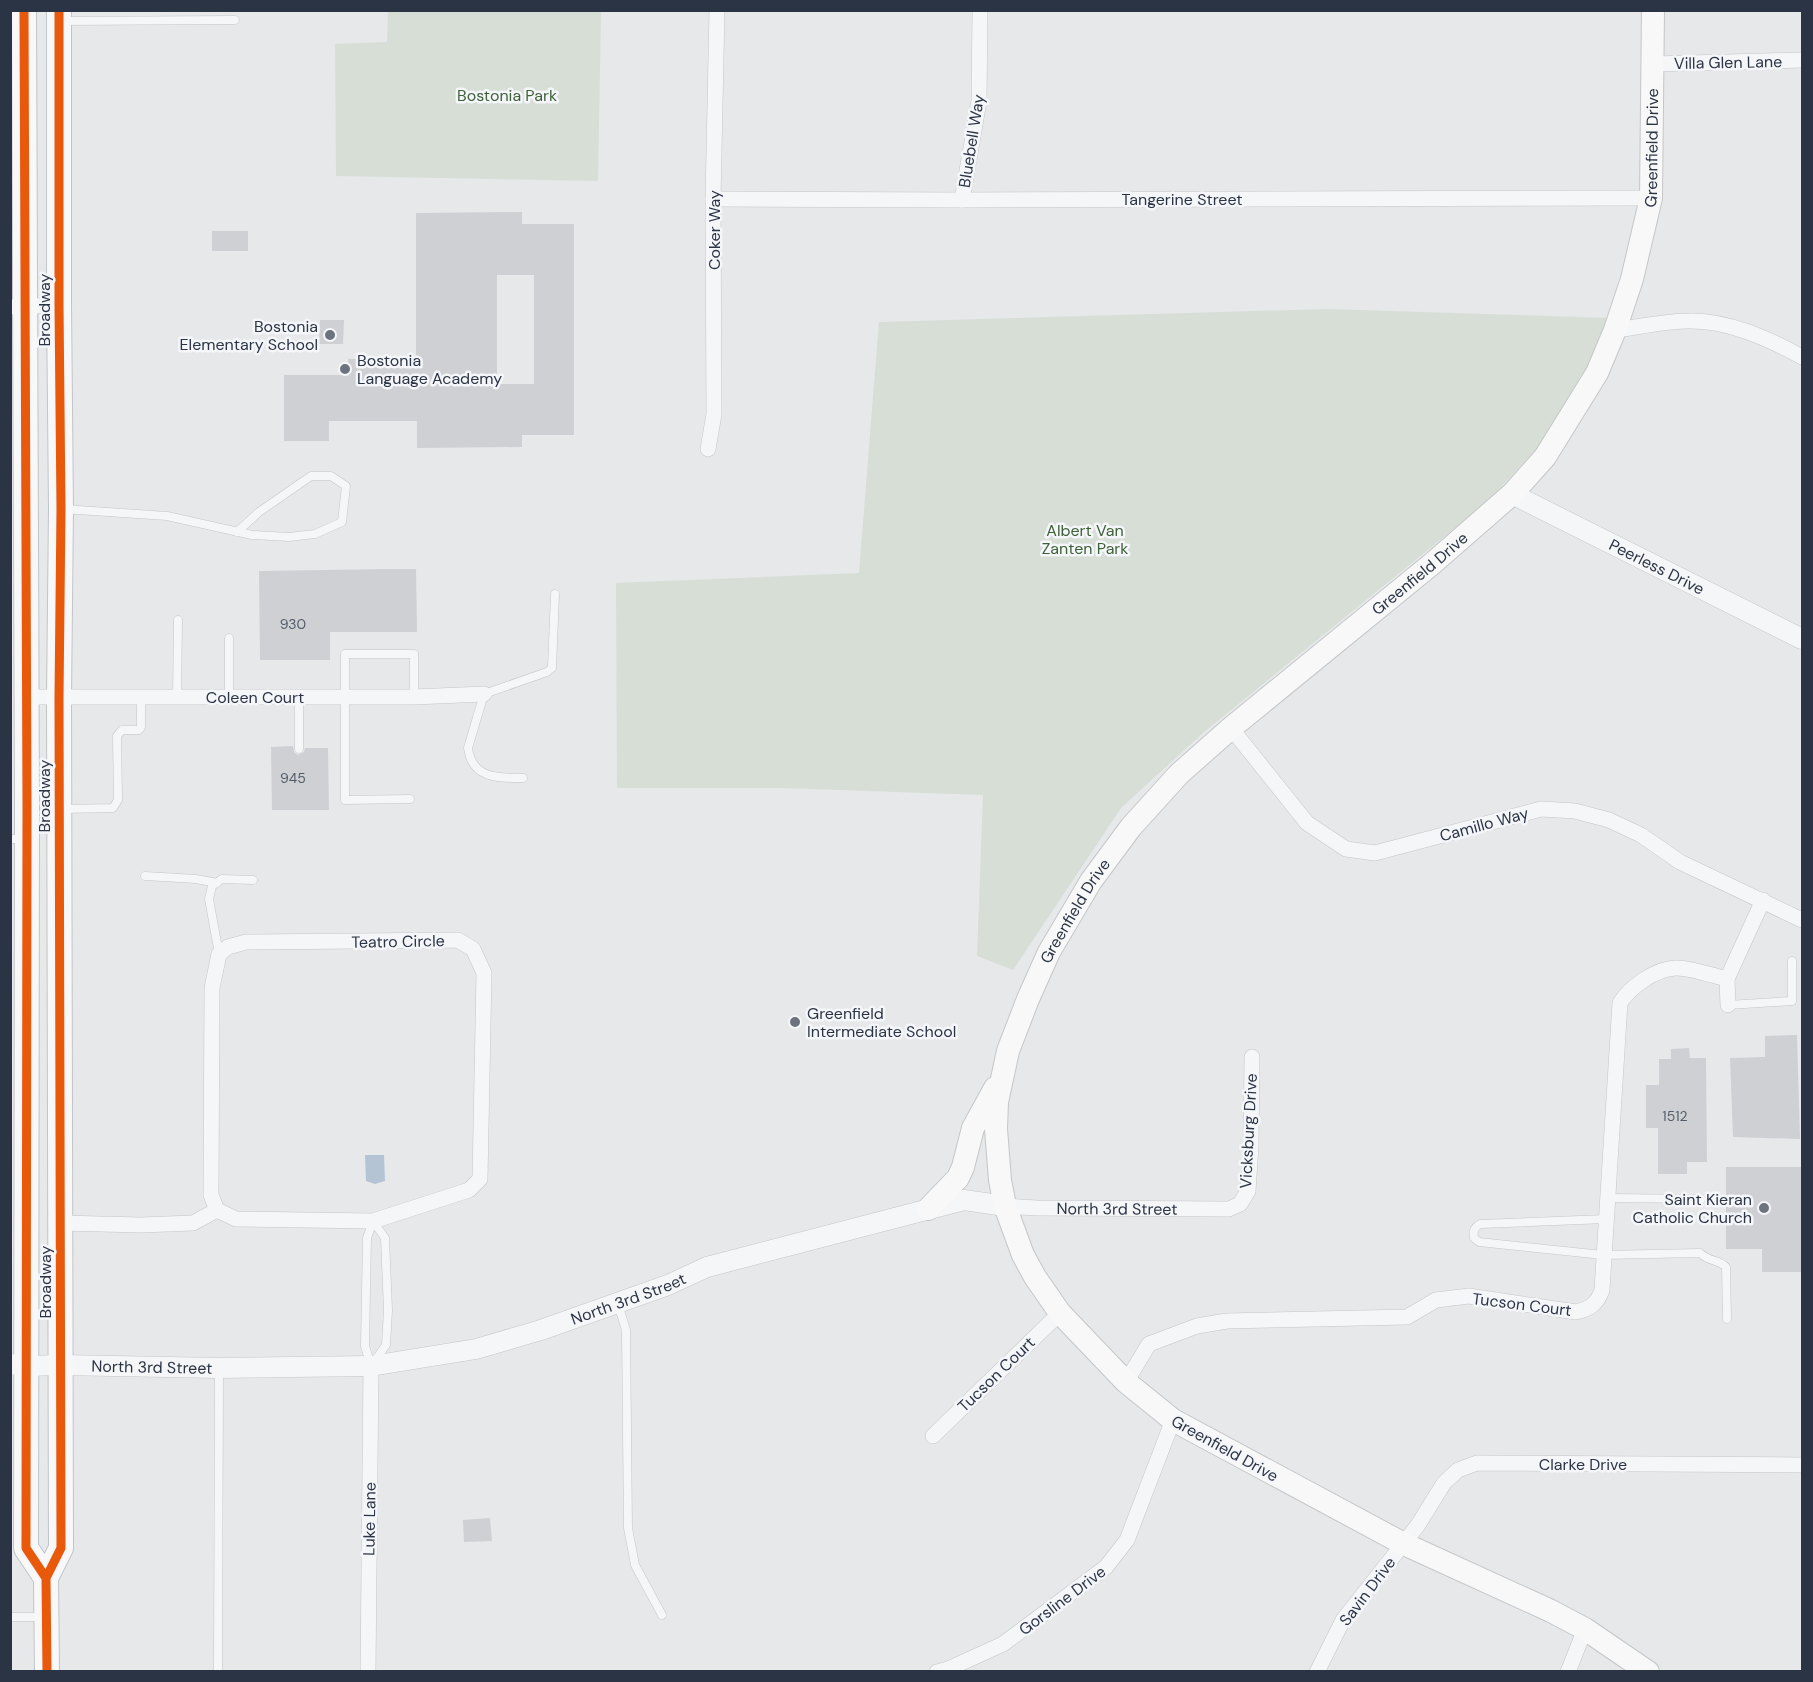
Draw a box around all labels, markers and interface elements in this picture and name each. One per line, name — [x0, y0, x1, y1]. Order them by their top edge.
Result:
street label: Villa Glen Lane — [1674, 51, 1782, 74]
park label: Bostonia Park — [457, 85, 557, 106]
street label: Greenfield Drive — [1639, 88, 1663, 210]
street label: Bluebell Way — [954, 93, 989, 189]
street label: Tangerine Street — [1121, 189, 1243, 210]
street label: Coker Way — [704, 190, 725, 270]
street label: Broadway — [34, 274, 55, 346]
place label: Bostonia Elementary School — [180, 316, 318, 355]
marker: Bostonia Elementary School — [323, 328, 337, 342]
place label: Bostonia Language Academy — [357, 350, 502, 389]
marker: Bostonia Language Academy — [338, 362, 352, 376]
park label: Albert Van Zanten Park — [1042, 520, 1128, 559]
street label: Greenfield Drive — [1367, 527, 1472, 620]
street label: Peerless Drive — [1606, 534, 1708, 600]
house number: 930 — [280, 615, 306, 633]
street label: Coleen Court — [206, 687, 304, 708]
street label: Broadway — [34, 760, 55, 832]
house number: 945 — [280, 769, 306, 787]
street label: Camillo Way — [1437, 803, 1531, 846]
street label: Greenfield Drive — [1035, 855, 1115, 967]
street label: Teatro Circle — [351, 930, 445, 953]
place label: Greenfield Intermediate School — [807, 1003, 956, 1042]
marker: Greenfield Intermediate School — [788, 1015, 802, 1029]
street label: Vicksburg Drive — [1235, 1073, 1262, 1189]
house number: 1512 — [1662, 1107, 1688, 1125]
place label: Saint Kieran Catholic Church — [1632, 1189, 1752, 1228]
street label: North 3rd Street — [1056, 1198, 1178, 1220]
marker: Saint Kieran Catholic Church — [1757, 1201, 1771, 1215]
street label: Broadway — [35, 1246, 56, 1318]
street label: North 3rd Street — [568, 1268, 689, 1330]
street label: Tucson Court — [1471, 1288, 1573, 1321]
street label: Tucson Court — [953, 1332, 1040, 1417]
street label: North 3rd Street — [91, 1356, 213, 1379]
street label: Greenfield Drive — [1168, 1410, 1282, 1486]
street label: Clarke Drive — [1539, 1454, 1627, 1475]
street label: Luke Lane — [358, 1482, 381, 1556]
street label: Savin Drive — [1335, 1553, 1400, 1630]
street label: Gorsline Drive — [1015, 1561, 1110, 1640]

